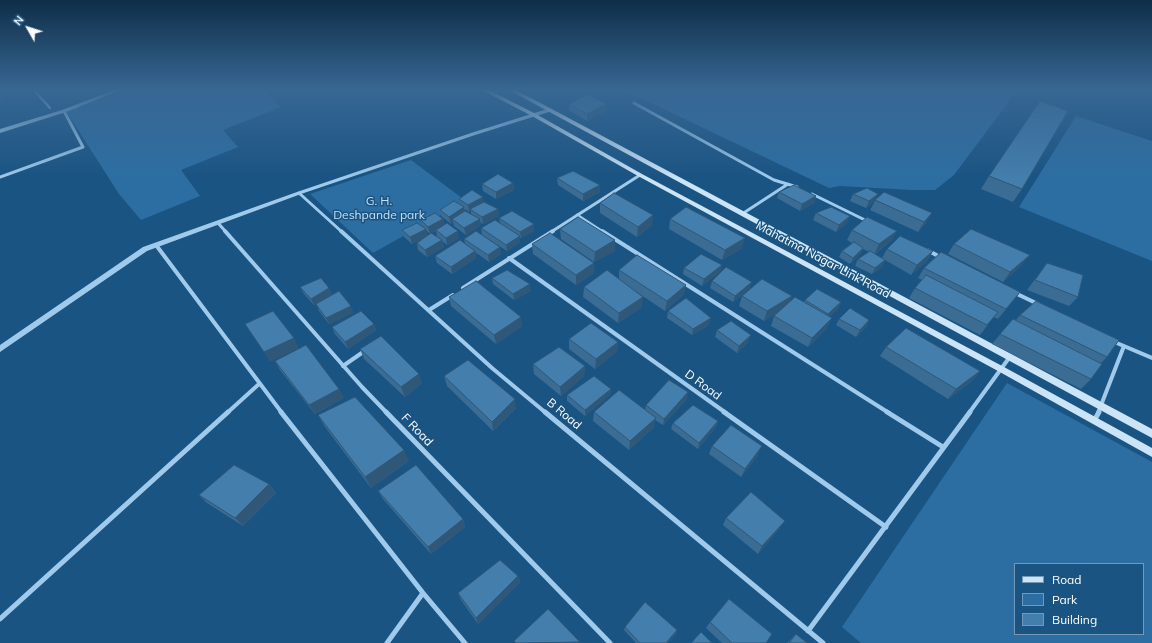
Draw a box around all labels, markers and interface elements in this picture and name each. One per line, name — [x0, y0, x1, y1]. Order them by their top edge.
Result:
north arrow — [8, 8, 48, 48]
text: N — [11, 13, 27, 28]
park label: G. H. Deshpande park — [333, 194, 425, 222]
street label: Mahatma Nagar Link Road — [753, 218, 893, 302]
street label: D Road — [682, 367, 724, 403]
street label: B Road — [544, 395, 584, 433]
street label: F Road — [398, 411, 436, 449]
legend — [1014, 563, 1144, 635]
text: Road — [1052, 572, 1081, 587]
text: Park — [1052, 592, 1077, 607]
text: Building — [1052, 612, 1097, 627]

